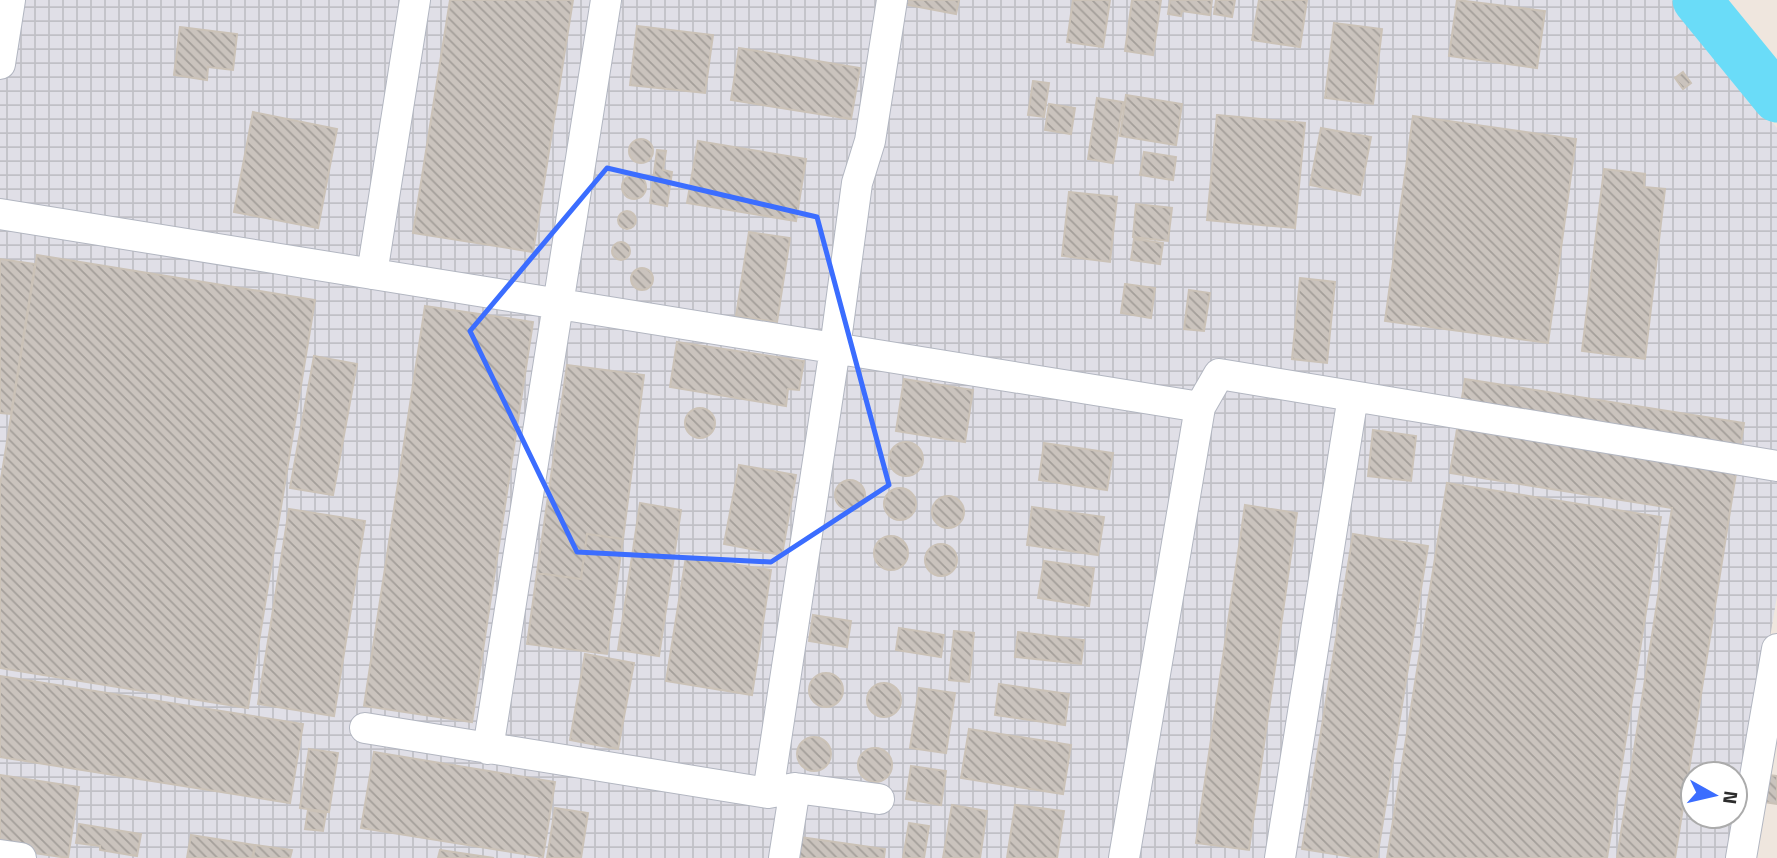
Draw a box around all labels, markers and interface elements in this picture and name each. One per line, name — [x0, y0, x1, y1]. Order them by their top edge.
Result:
north arrow — [1679, 760, 1749, 830]
text: N — [1716, 789, 1747, 806]

